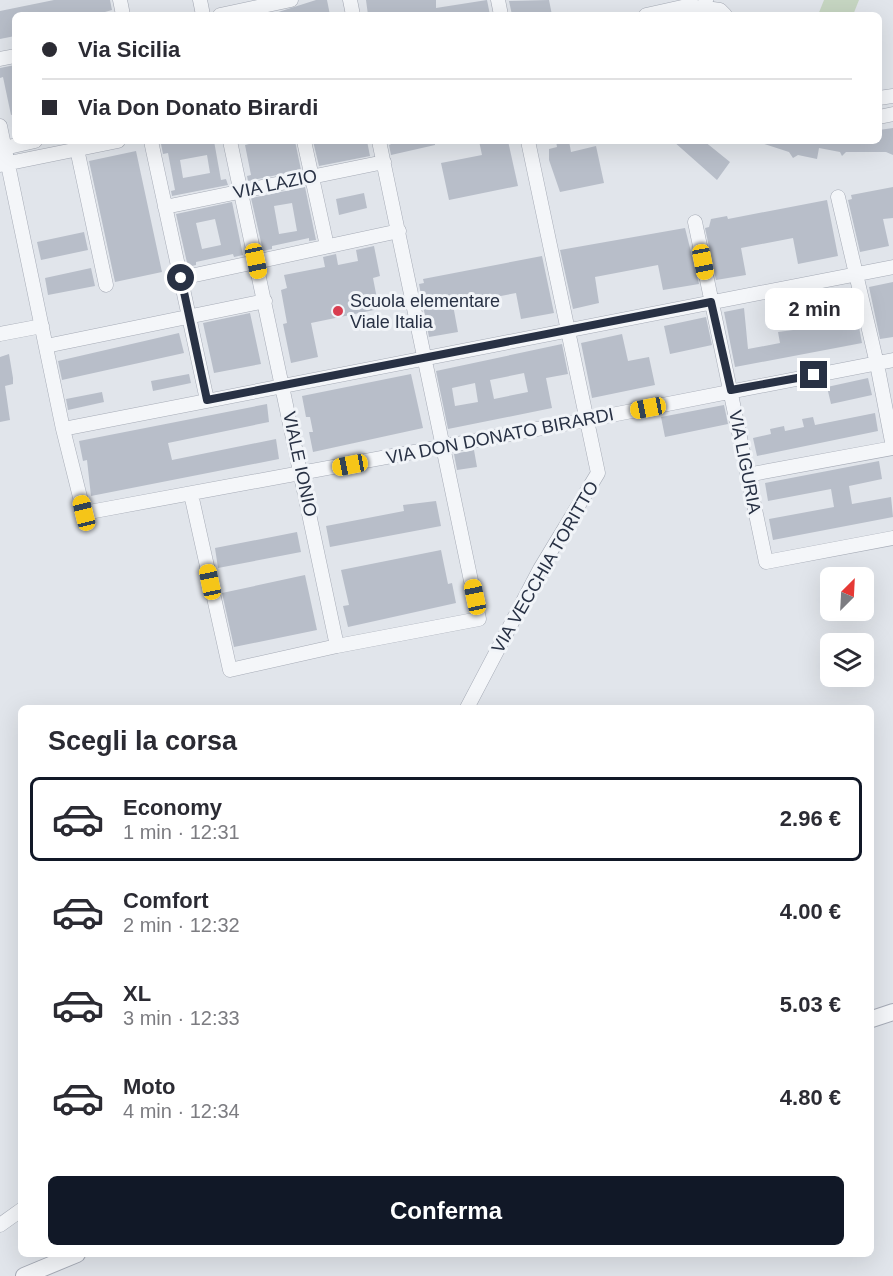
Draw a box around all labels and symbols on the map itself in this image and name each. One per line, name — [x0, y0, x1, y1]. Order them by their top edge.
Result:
street label: VIA LAZIO — [231, 165, 319, 203]
car — [243, 242, 269, 280]
car — [691, 243, 715, 281]
route start — [167, 264, 194, 291]
callout: 2 min — [764, 288, 864, 330]
place label: Scuola elementare Viale Italia — [350, 291, 500, 332]
marker: Scuola elementare Viale Italia — [331, 304, 345, 318]
route end — [800, 361, 827, 388]
car — [629, 396, 667, 420]
street label: VIA DON DONATO BIRARDI — [385, 404, 615, 468]
street label: VIA LIGURIA — [725, 409, 765, 515]
street label: VIALE IONIO — [279, 410, 321, 518]
car — [331, 453, 369, 477]
street label: VIA VECCHIA TORITTO — [488, 478, 602, 656]
car — [71, 493, 97, 533]
car — [197, 563, 223, 601]
north arrow — [820, 567, 874, 621]
car — [462, 578, 488, 616]

